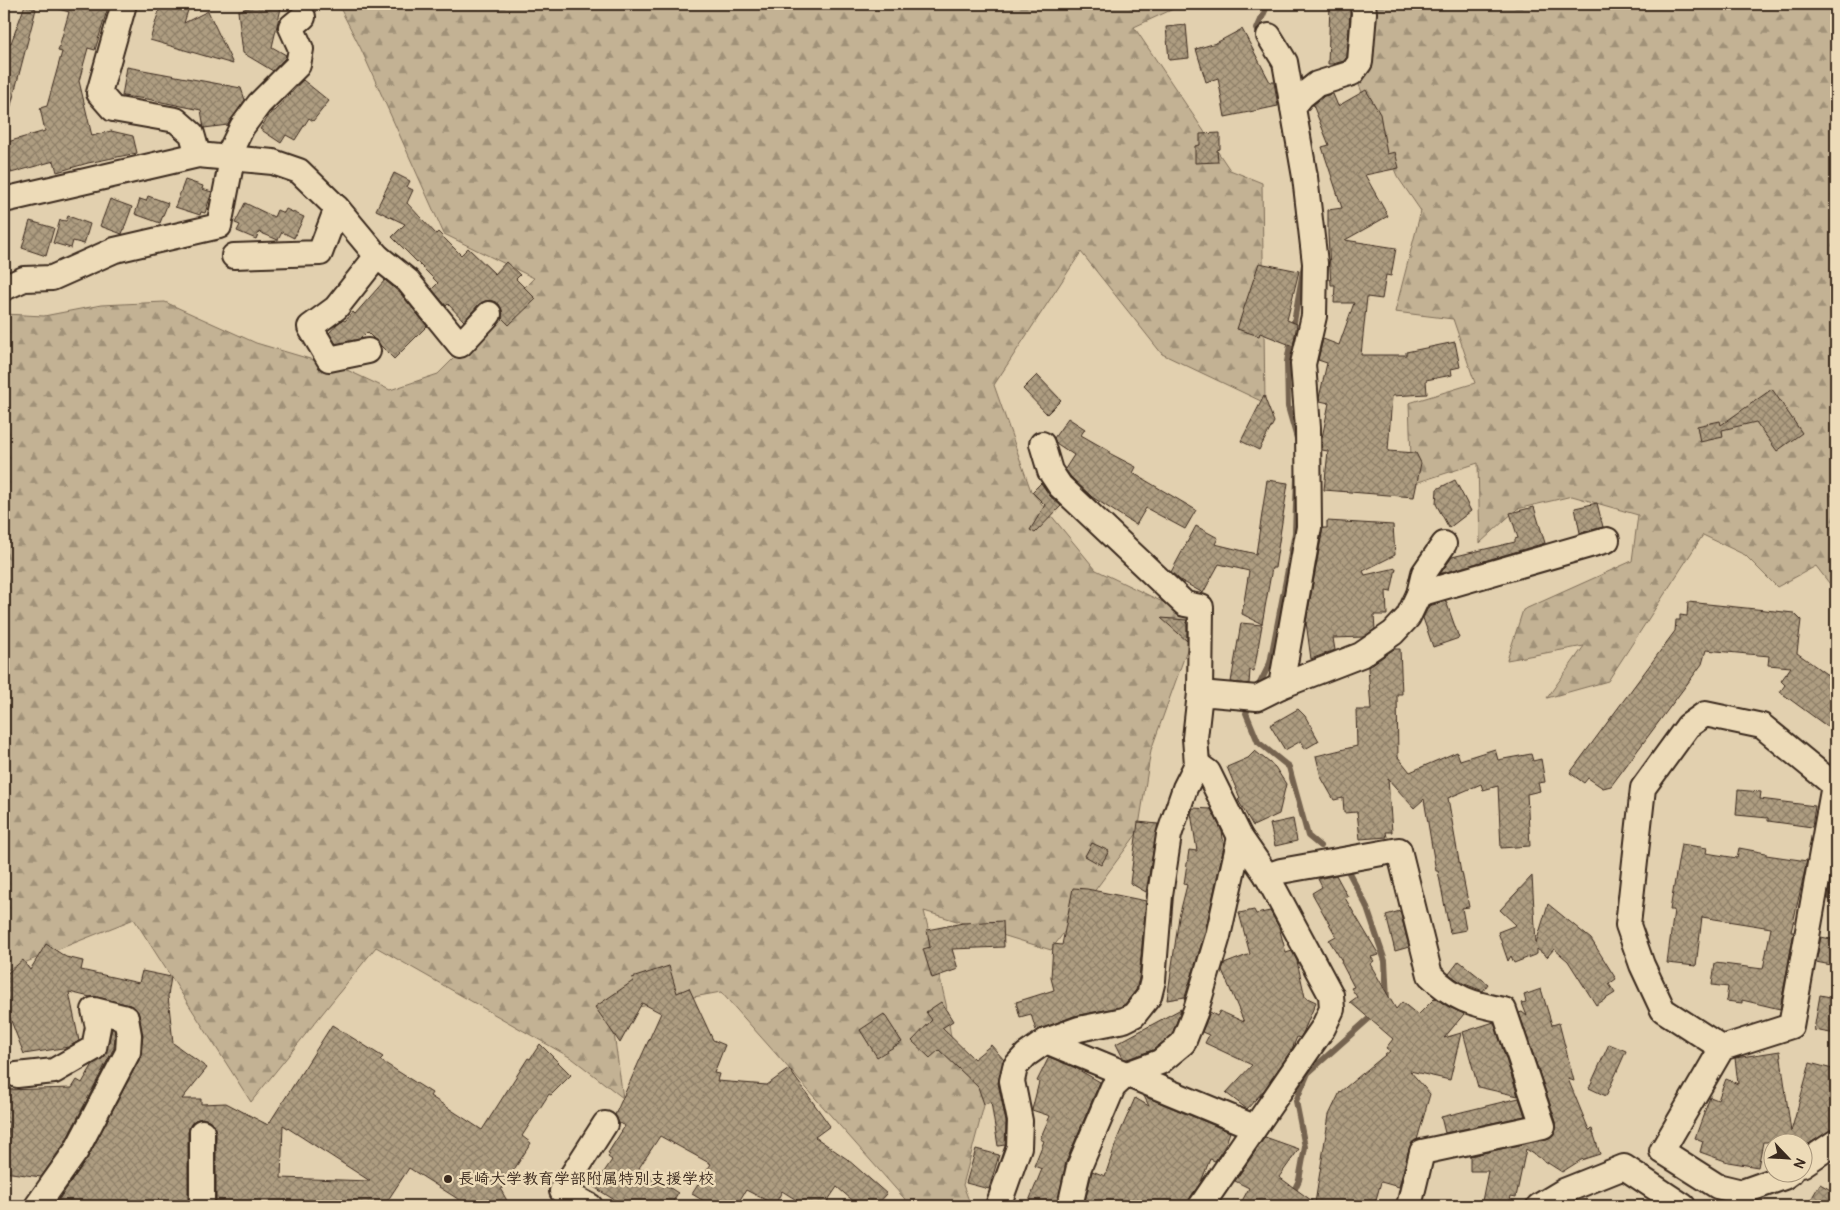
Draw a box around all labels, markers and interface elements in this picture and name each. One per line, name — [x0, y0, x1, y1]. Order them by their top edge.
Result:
north arrow — [1762, 1132, 1812, 1182]
text: N — [1790, 1155, 1809, 1171]
place label: 長崎大学教育学部附属特別支援学校 — [458, 1169, 714, 1189]
marker: 長崎大学教育学部附属特別支援学校 — [442, 1173, 454, 1185]

